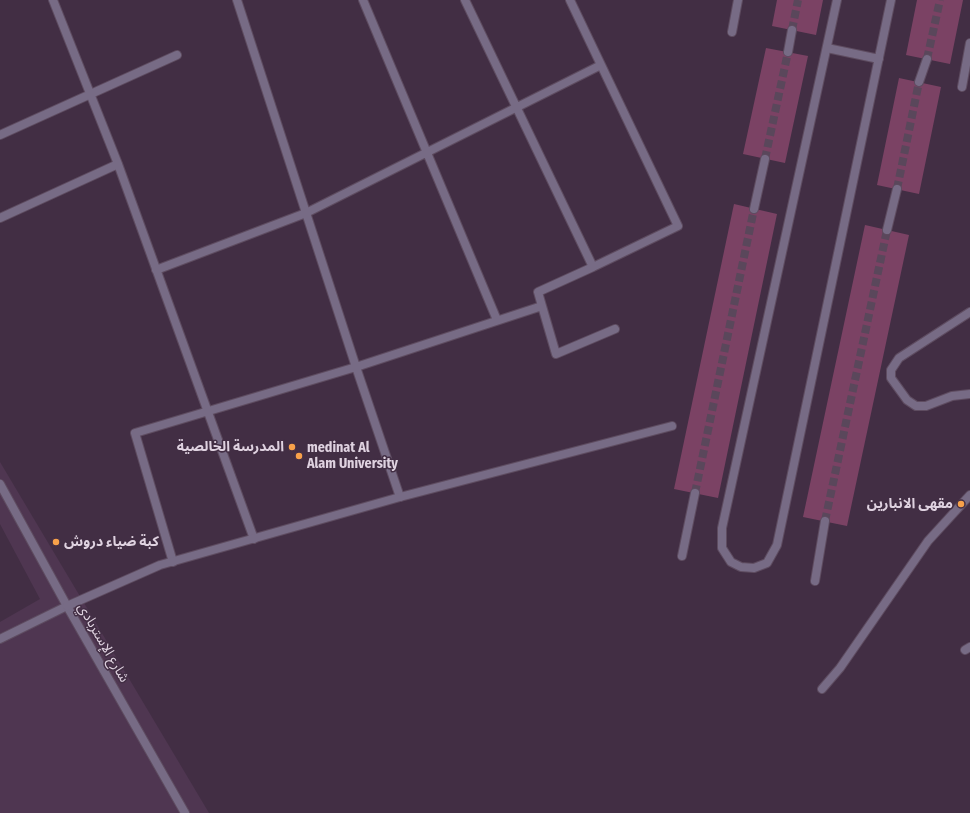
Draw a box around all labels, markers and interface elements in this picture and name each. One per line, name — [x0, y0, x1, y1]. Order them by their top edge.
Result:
place label: المدرسة الخالصية — [177, 439, 284, 455]
place label: medinat Al Alam University — [307, 440, 398, 472]
marker: المدرسة الخالصية — [287, 442, 297, 452]
marker: medinat Al Alam University — [294, 451, 304, 461]
place label: مقهى الانبارين — [867, 496, 953, 512]
marker: مقهى الانبارين — [956, 499, 966, 509]
place label: كبة ضياء دروش — [64, 534, 159, 550]
marker: كبة ضياء دروش — [51, 537, 61, 547]
street label: شارع الإستربادي — [74, 600, 132, 686]

